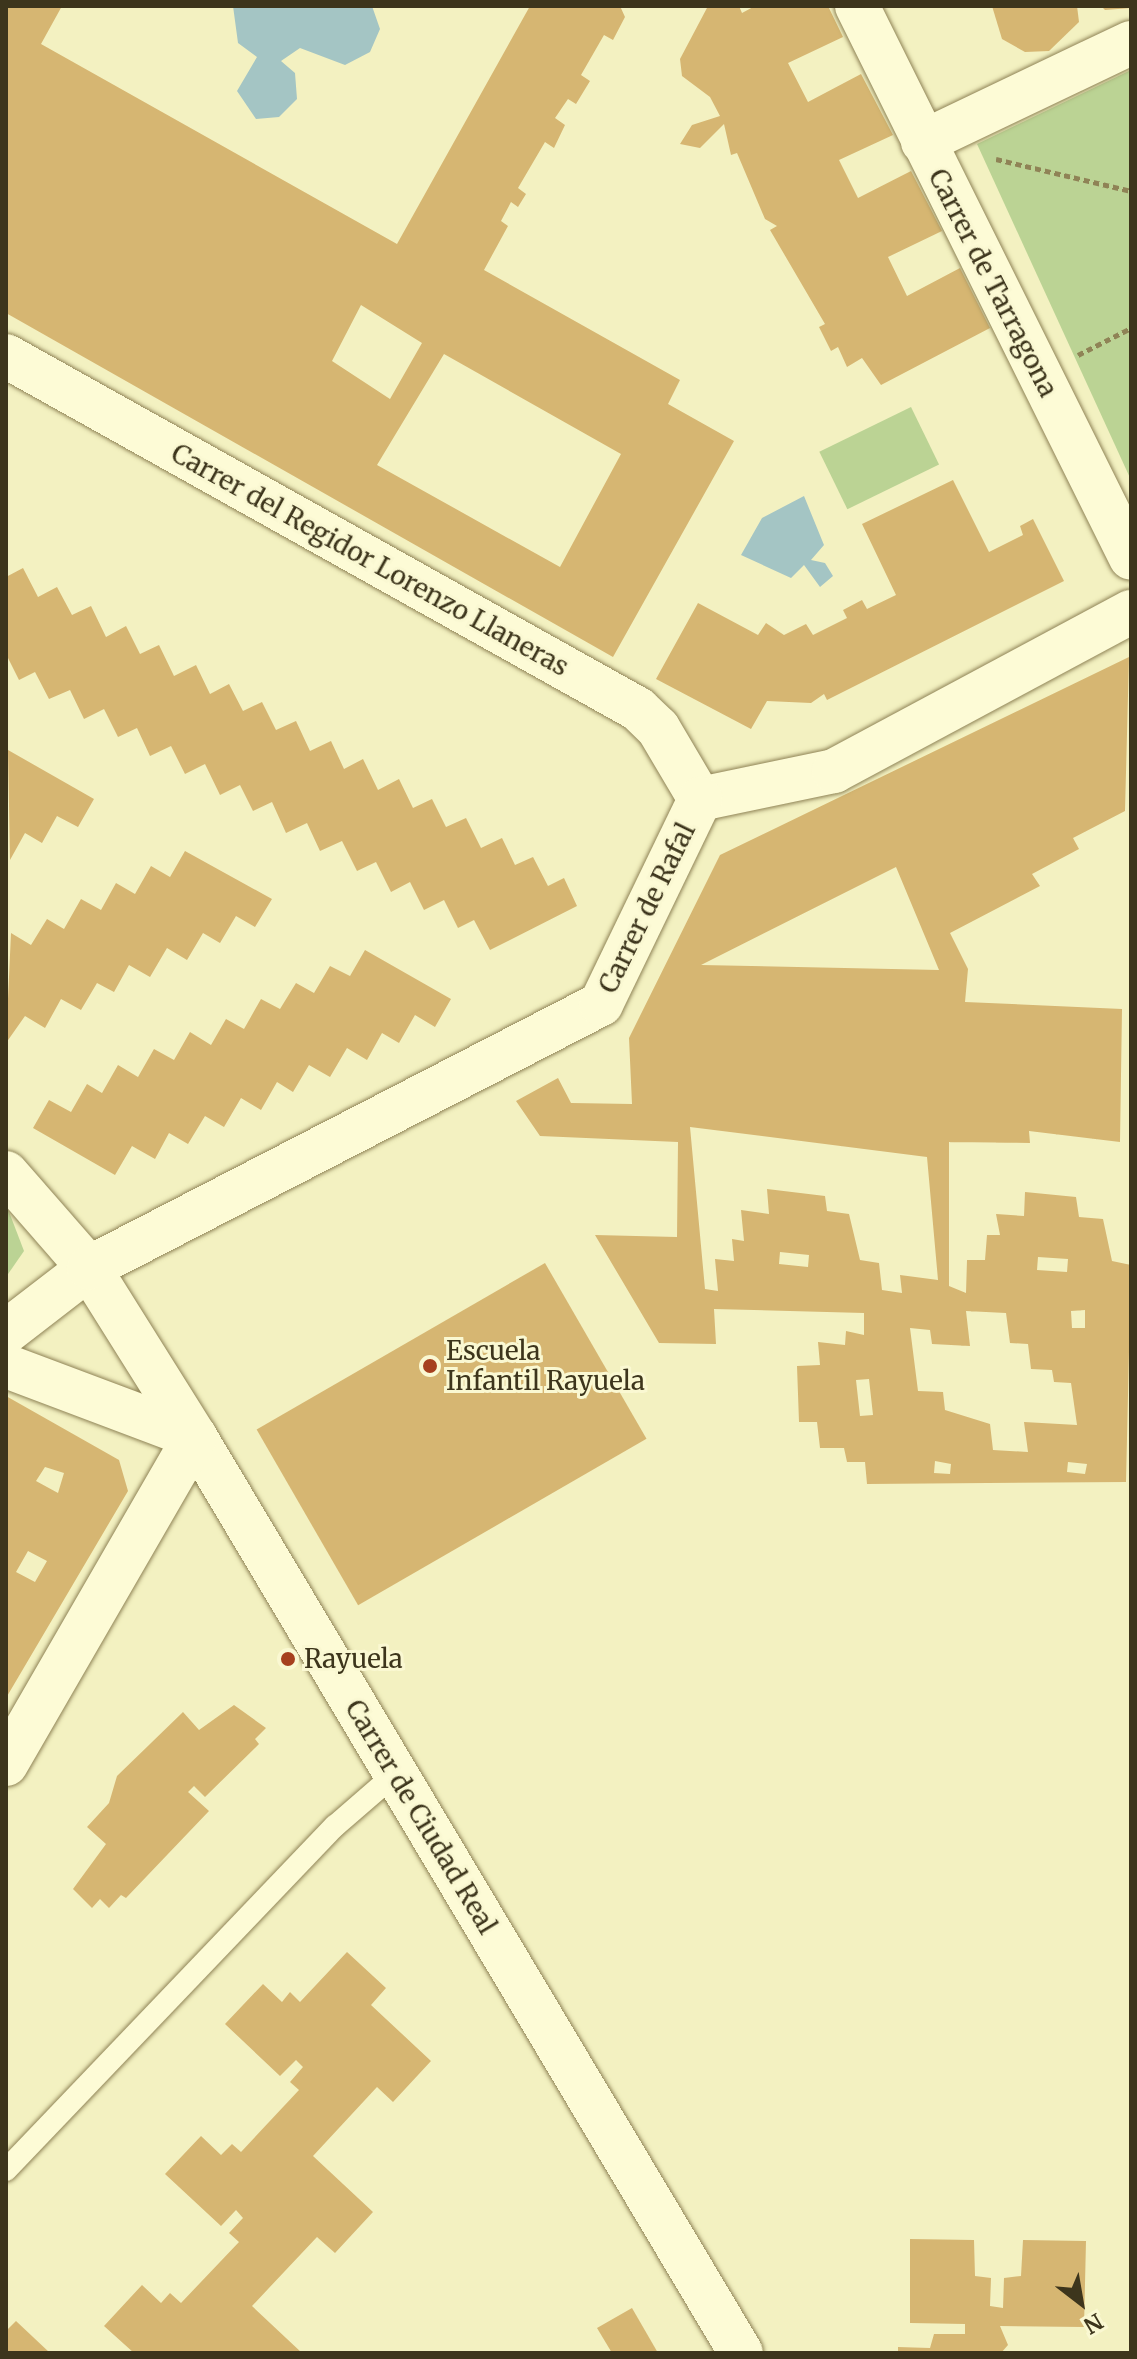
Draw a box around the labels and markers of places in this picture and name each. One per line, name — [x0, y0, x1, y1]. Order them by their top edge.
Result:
place label: Escuela Infantil Rayuela — [446, 1335, 645, 1396]
marker: Escuela Infantil Rayuela — [421, 1357, 439, 1375]
place label: Rayuela — [304, 1643, 403, 1675]
marker: Rayuela — [279, 1650, 297, 1668]

